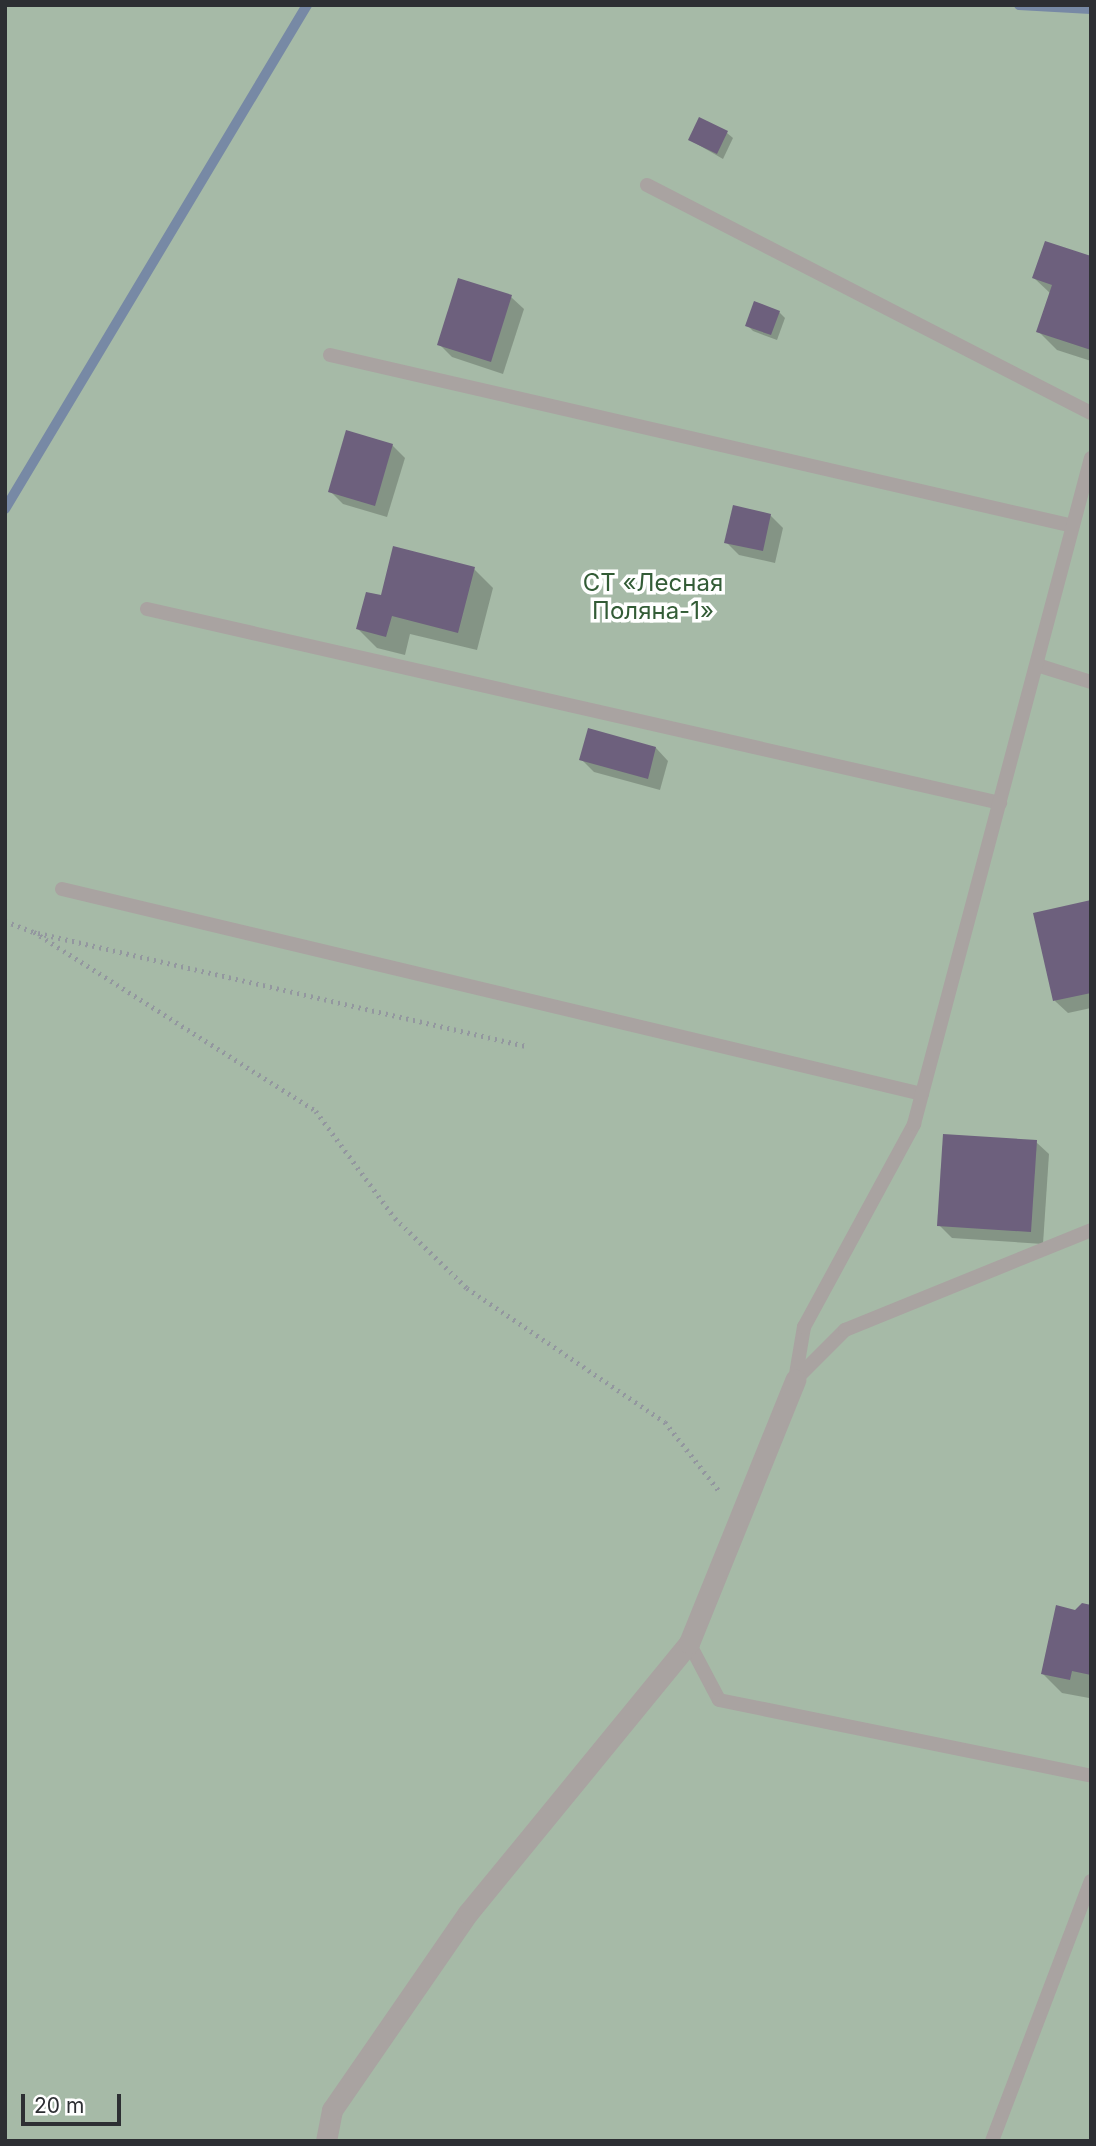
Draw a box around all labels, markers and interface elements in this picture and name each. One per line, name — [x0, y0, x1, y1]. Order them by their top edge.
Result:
park label: СТ «Лесная Поляна-1» — [583, 569, 723, 625]
scale bar — [24, 2080, 124, 2124]
text: 20 m — [34, 2093, 84, 2118]

